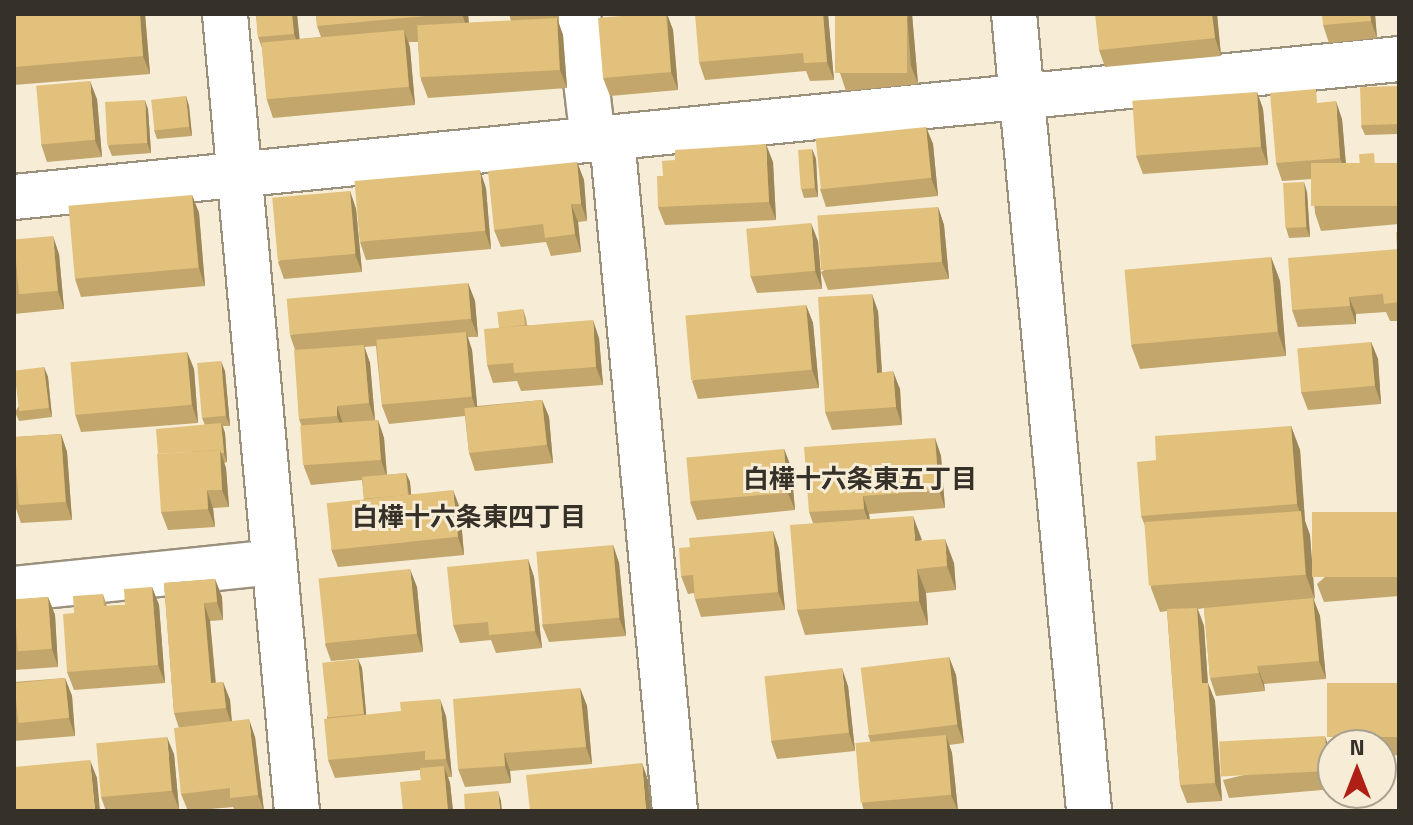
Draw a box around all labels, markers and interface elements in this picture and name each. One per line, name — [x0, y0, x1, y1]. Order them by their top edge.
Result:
district label: 白樺十六条東五丁目 — [743, 463, 977, 495]
district label: 白樺十六条東四丁目 — [352, 501, 586, 533]
north arrow — [1317, 729, 1397, 809]
text: N — [1349, 730, 1365, 764]

